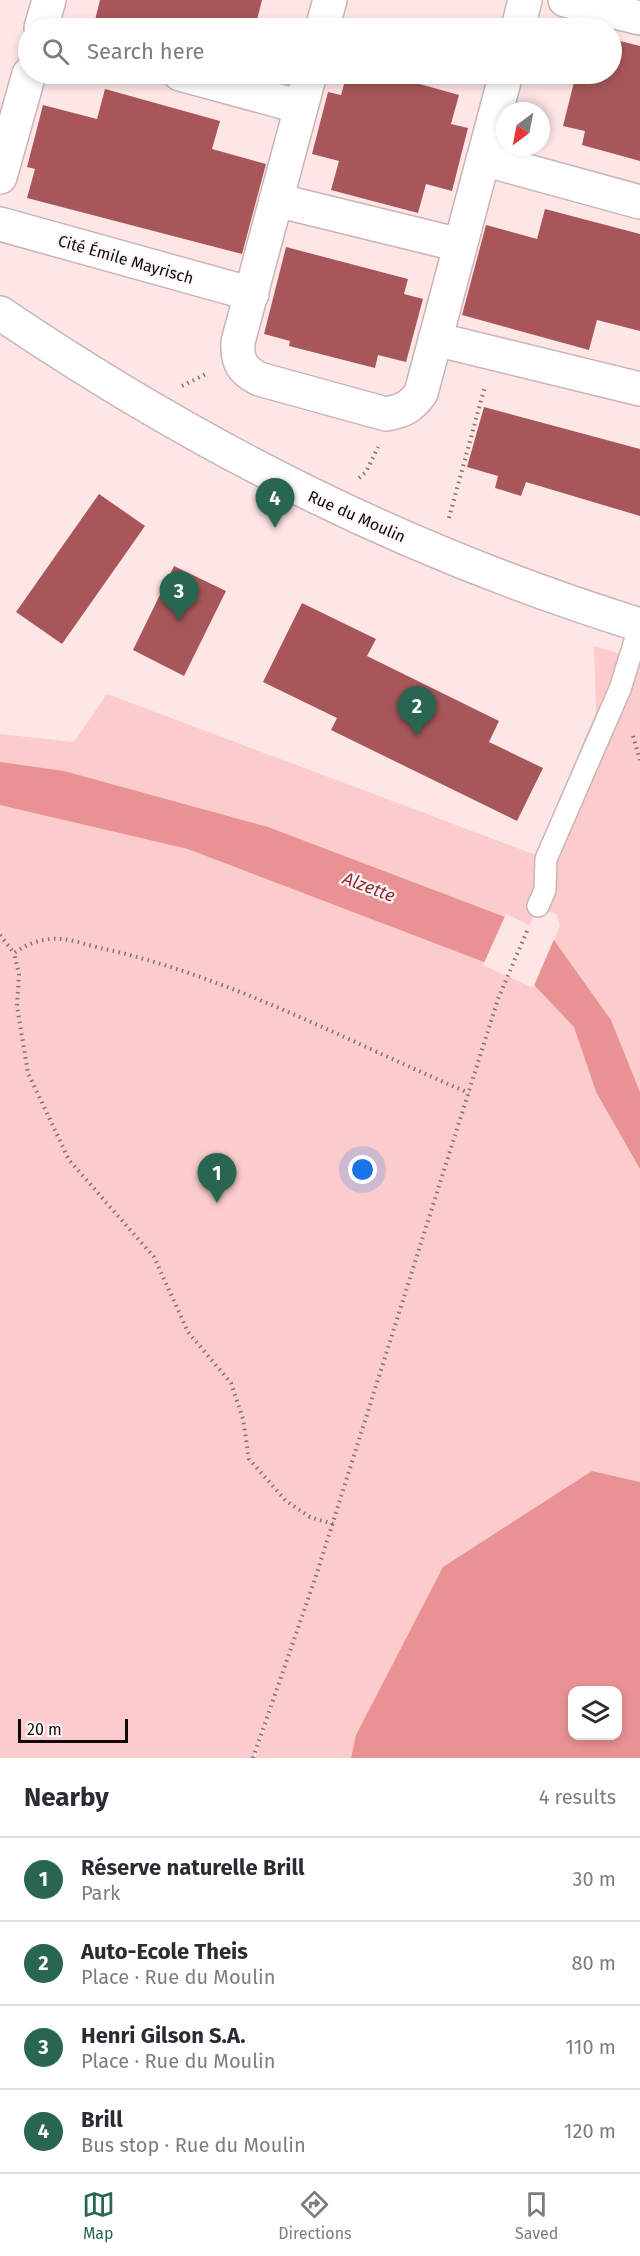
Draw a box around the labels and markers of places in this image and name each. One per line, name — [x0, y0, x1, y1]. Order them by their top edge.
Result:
pin: 4 — [256, 478, 294, 528]
pin: 3 — [160, 572, 198, 621]
pin: 2 — [398, 686, 436, 736]
pin: 1 — [198, 1154, 236, 1203]

